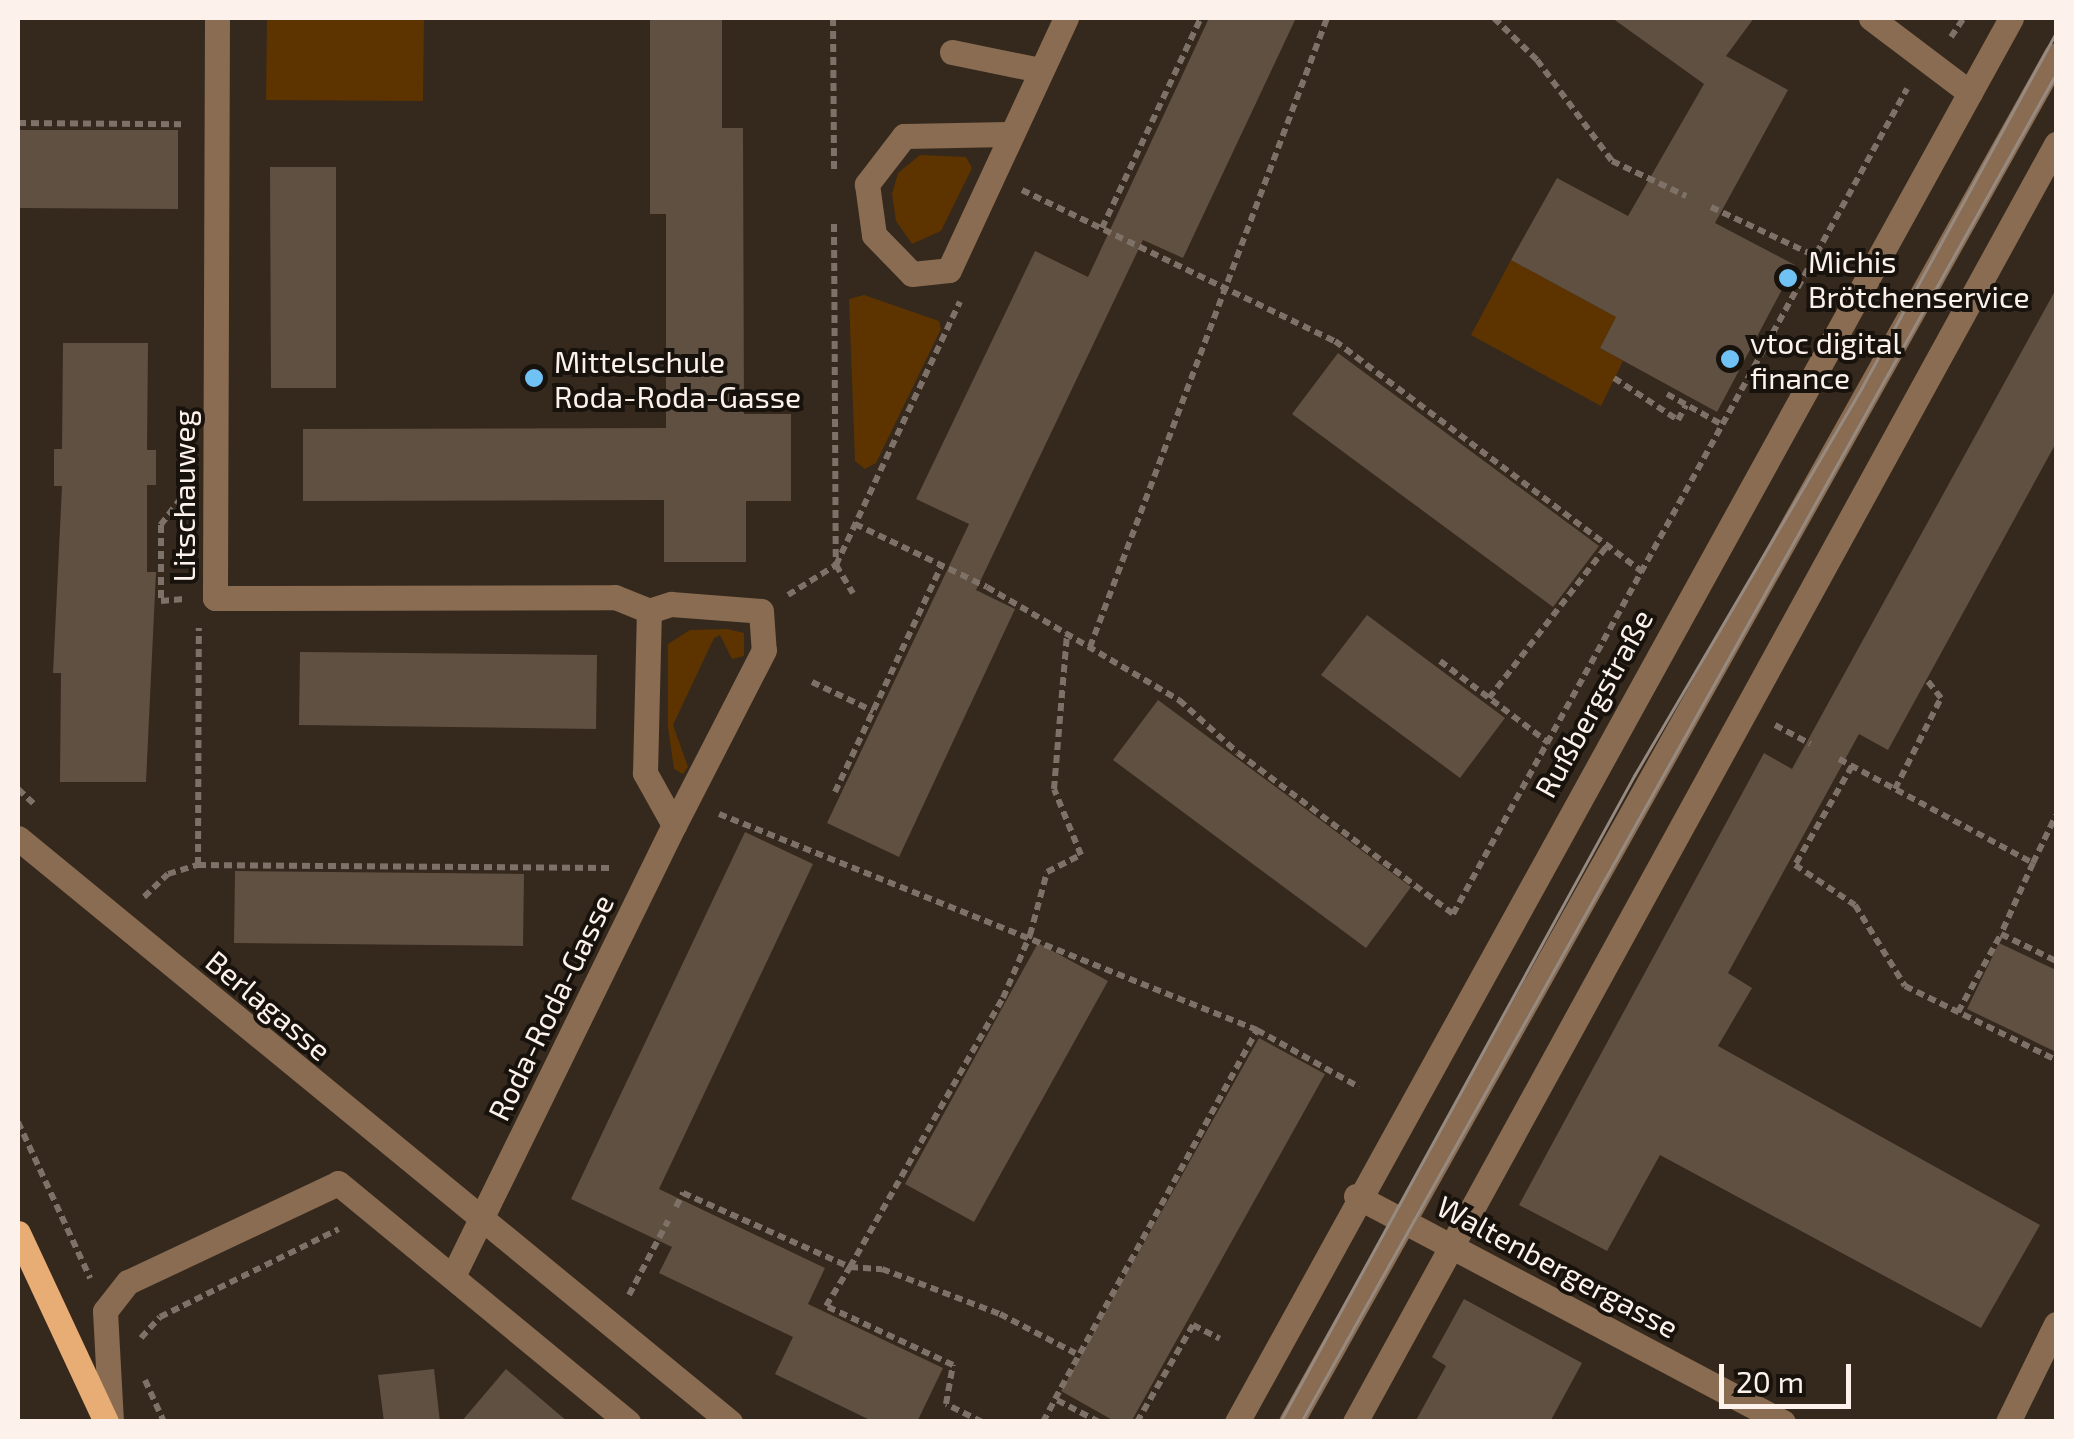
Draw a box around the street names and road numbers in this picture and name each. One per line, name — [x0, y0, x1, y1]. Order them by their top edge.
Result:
street label: Litschauweg — [165, 410, 201, 582]
street label: Rußbergstraße — [1527, 603, 1659, 803]
street label: Roda-Roda-Gasse — [480, 888, 620, 1126]
street label: Berlagasse — [199, 942, 339, 1068]
street label: Waltenbergergasse — [1431, 1187, 1685, 1345]

